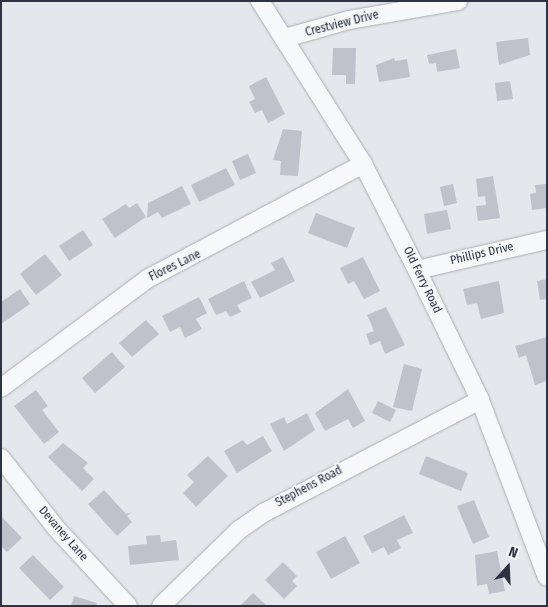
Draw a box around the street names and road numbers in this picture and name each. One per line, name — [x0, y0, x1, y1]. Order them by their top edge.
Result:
street label: Crestview Drive — [304, 8, 380, 40]
street label: Phillips Drive — [449, 240, 515, 268]
street label: Old Ferry Road — [400, 244, 444, 316]
street label: Flores Lane — [147, 247, 203, 285]
street label: Stephens Road — [273, 463, 345, 511]
street label: Devaney Lane — [35, 504, 91, 564]

